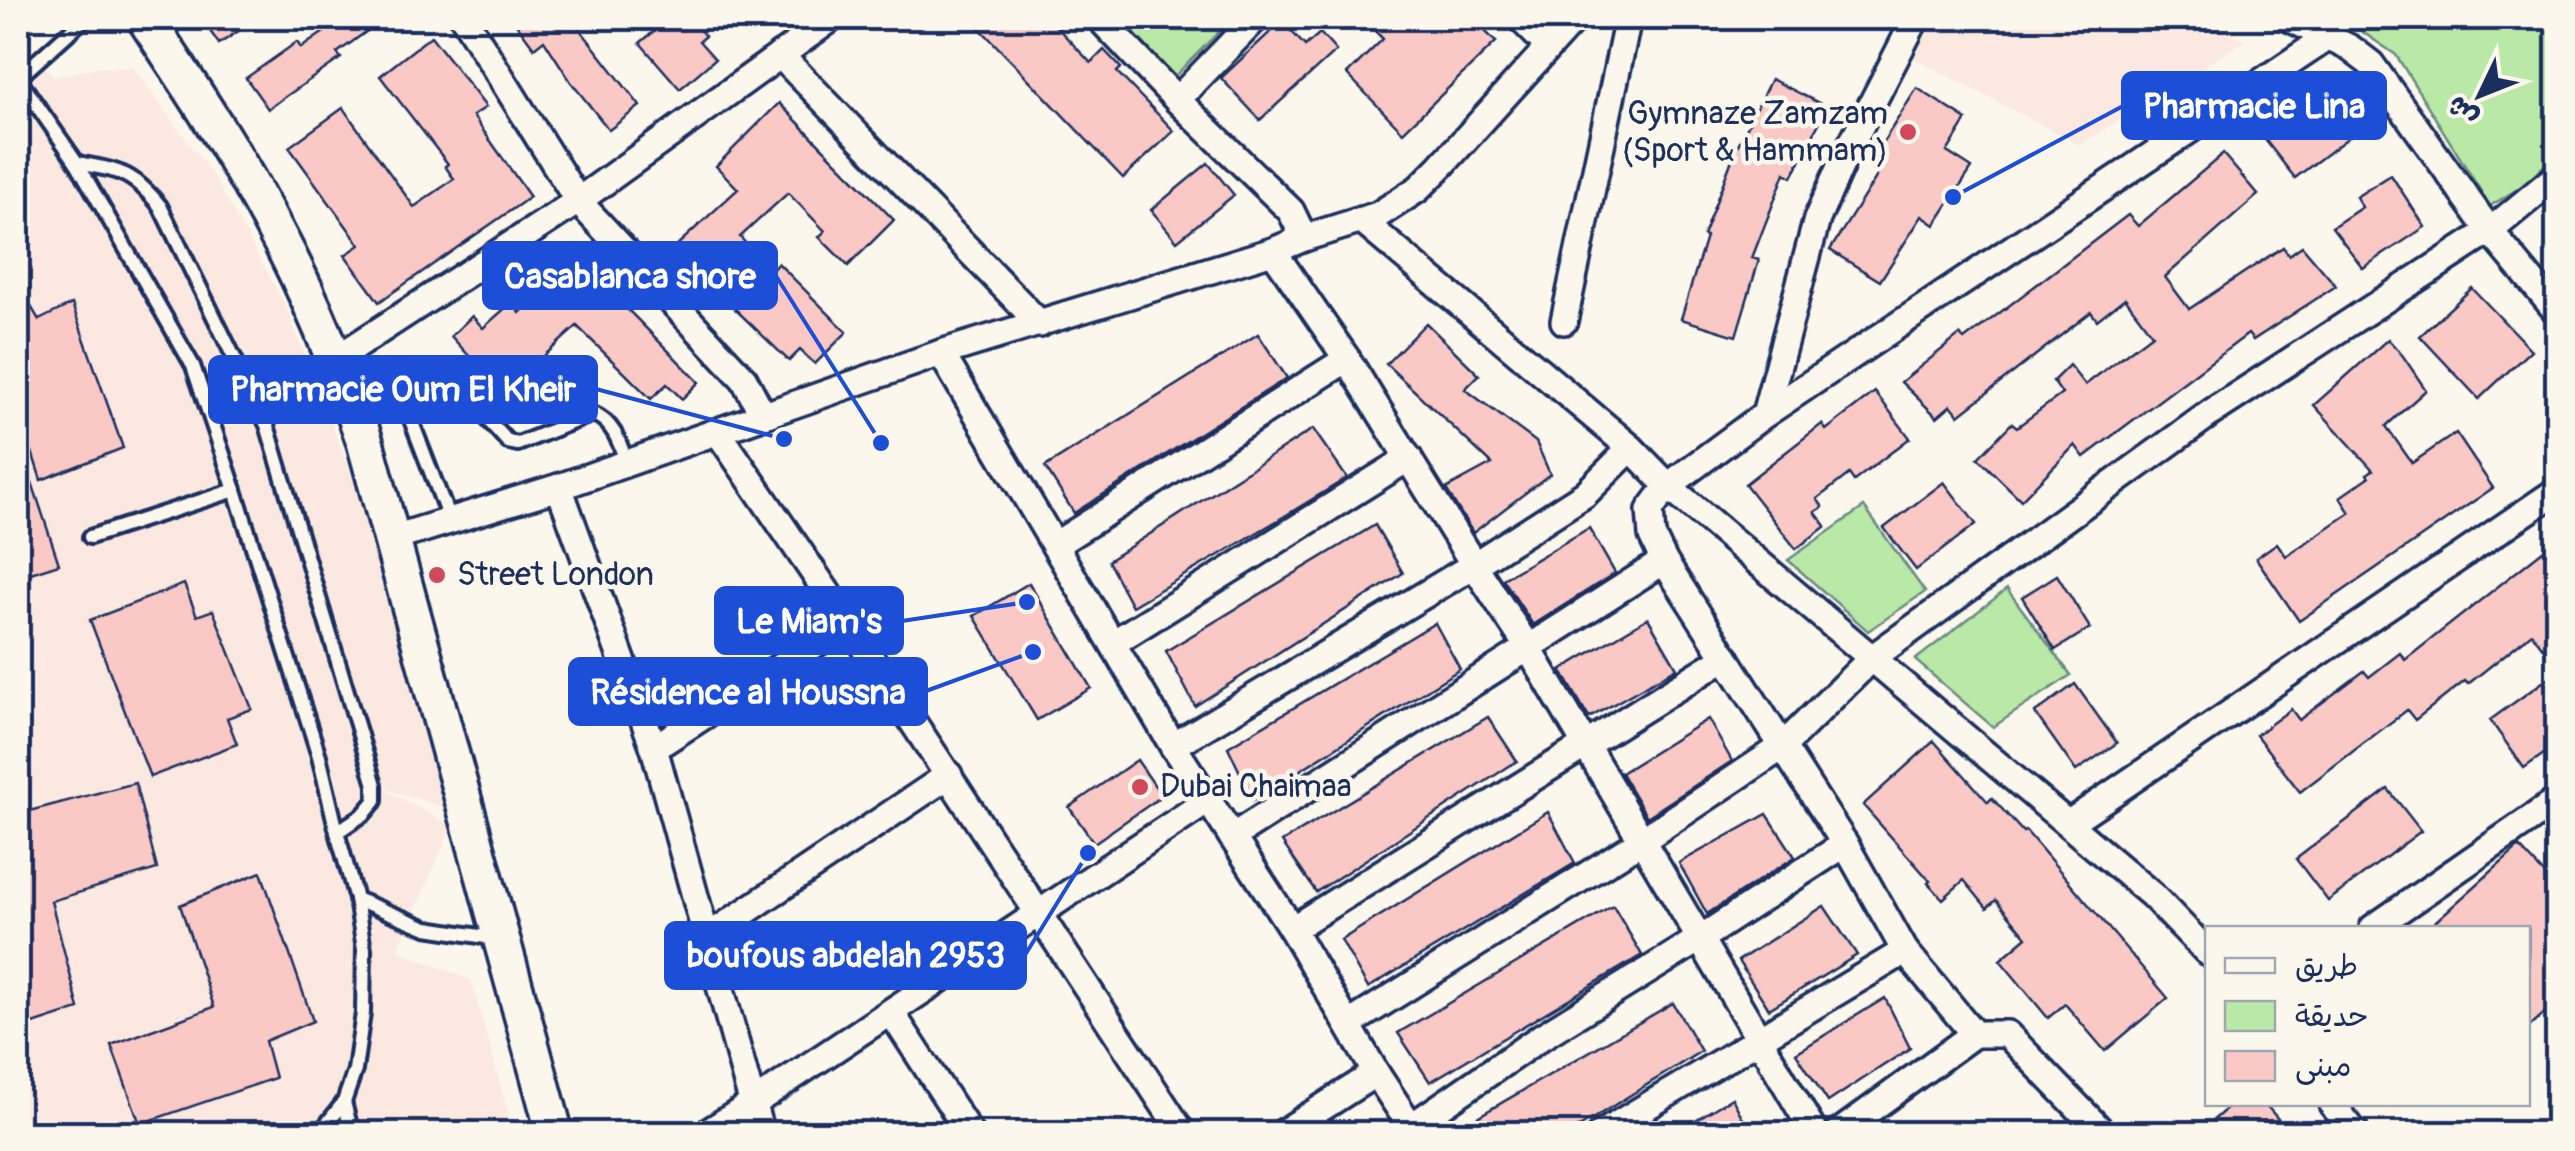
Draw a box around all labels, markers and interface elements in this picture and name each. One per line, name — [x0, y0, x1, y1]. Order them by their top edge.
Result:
north arrow — [2430, 45, 2530, 145]
callout: Pharmacie Lina — [2123, 73, 2385, 138]
text: Pharmacie Lina — [2143, 85, 2365, 129]
text: ش — [2440, 88, 2486, 134]
place label: Gymnaze Zamzam (Sport & Hammam) — [1622, 94, 1888, 171]
marker: Gymnaze Zamzam (Sport & Hammam) — [1897, 121, 1919, 143]
callout: Casablanca shore — [484, 243, 776, 308]
text: Casablanca shore — [504, 255, 757, 299]
callout: Pharmacie Oum El Kheir — [210, 357, 596, 422]
text: Pharmacie Oum El Kheir — [230, 368, 576, 412]
place label: Street London — [457, 555, 654, 595]
marker: Street London — [426, 564, 448, 586]
callout: Le Miam's — [716, 588, 902, 653]
text: Le Miam's — [736, 600, 882, 644]
callout: Résidence al Houssna — [570, 659, 926, 724]
text: Résidence al Houssna — [590, 671, 906, 715]
place label: Dubai Chaimaa — [1160, 767, 1352, 807]
marker: Dubai Chaimaa — [1129, 776, 1151, 798]
callout: boufous abdelah 2953 — [666, 923, 1025, 988]
legend — [2205, 926, 2530, 1106]
text: boufous abdelah 2953 — [687, 934, 1005, 978]
text: طريق — [2295, 948, 2358, 985]
text: حديقة — [2295, 998, 2369, 1035]
text: مبنى — [2295, 1048, 2351, 1085]

